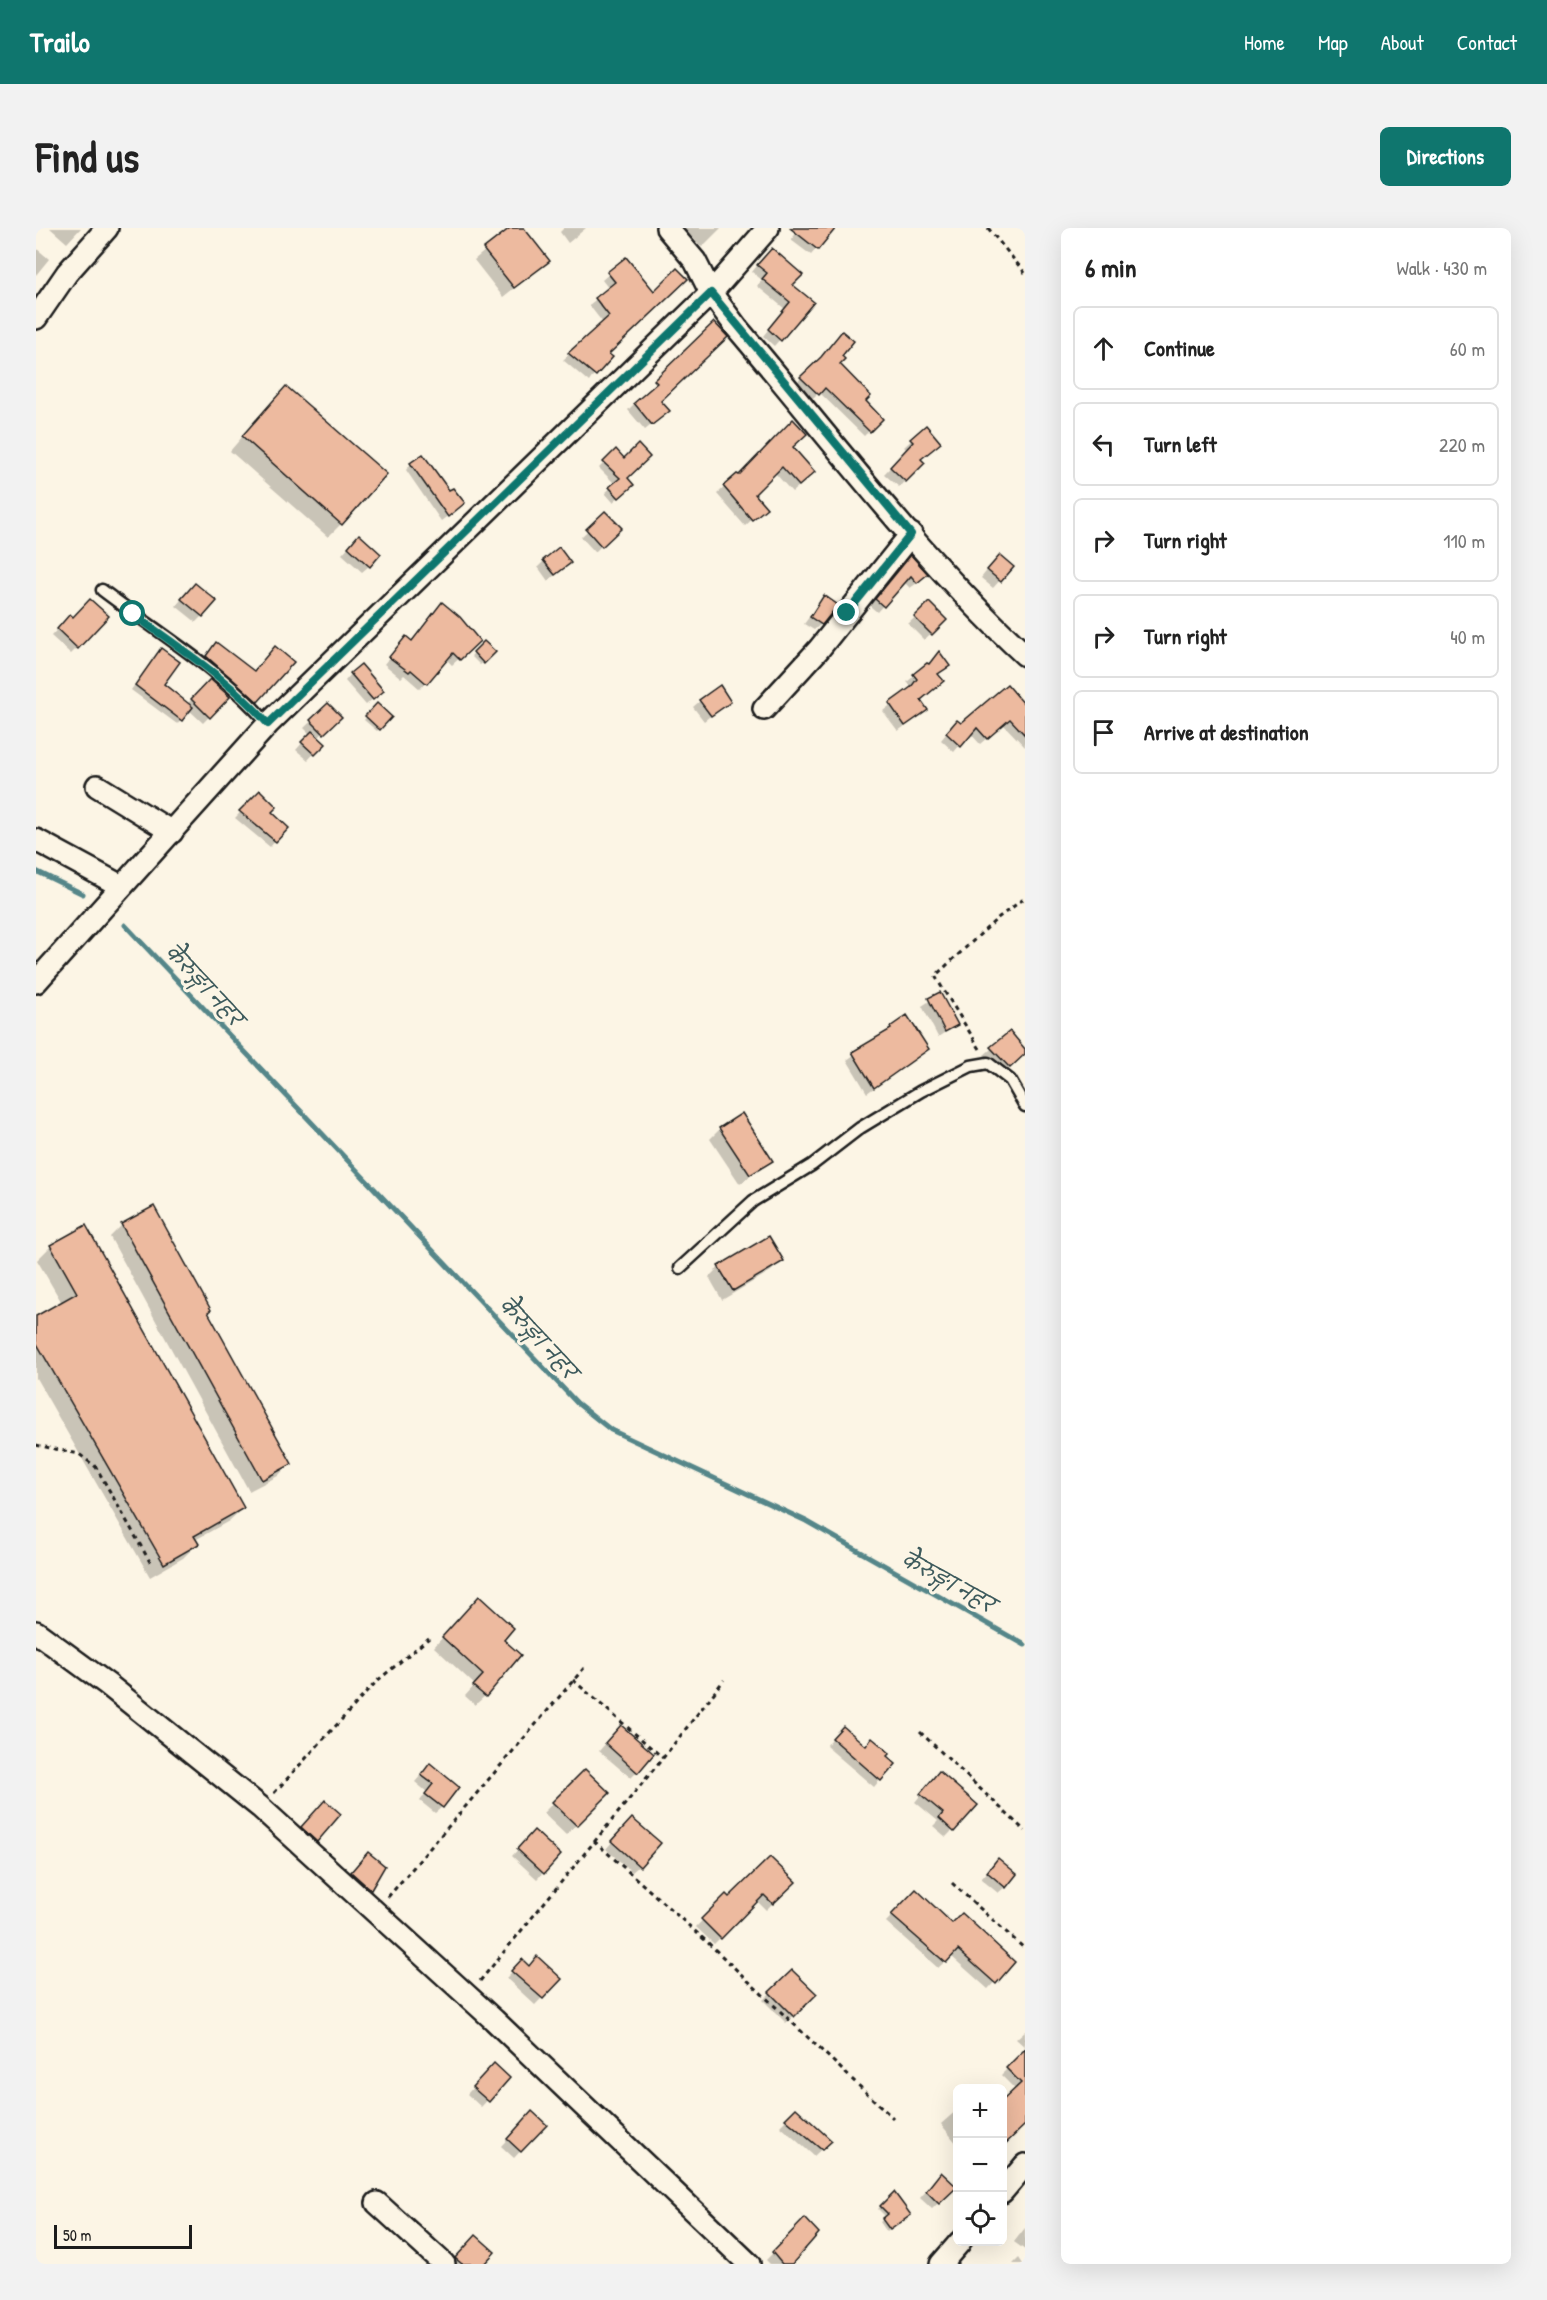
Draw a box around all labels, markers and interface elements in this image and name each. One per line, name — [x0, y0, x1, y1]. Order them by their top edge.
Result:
text: Trailo — [30, 23, 90, 61]
text: Home — [1244, 28, 1285, 57]
text: Map — [1318, 28, 1348, 57]
text: About — [1381, 28, 1424, 57]
text: Contact — [1457, 28, 1517, 57]
button: Directions — [1380, 127, 1511, 186]
text: Find us — [36, 128, 139, 185]
text: 6 min — [1085, 250, 1137, 285]
text: Walk · 430 m — [1396, 254, 1487, 281]
icon: ahead — [1087, 332, 1120, 365]
text: Continue — [1144, 333, 1215, 363]
text: 60 m — [1450, 335, 1485, 362]
icon: left — [1087, 428, 1120, 461]
text: Turn left — [1144, 429, 1217, 459]
text: 220 m — [1439, 431, 1485, 458]
icon: right — [1087, 524, 1120, 557]
text: Turn right — [1144, 525, 1227, 555]
text: 110 m — [1443, 527, 1485, 554]
route end — [833, 599, 859, 625]
route start — [119, 600, 145, 626]
icon: right — [1087, 620, 1120, 653]
text: Turn right — [1144, 621, 1227, 651]
text: 40 m — [1450, 623, 1485, 650]
icon: arrive — [1087, 716, 1120, 749]
text: Arrive at destination — [1144, 717, 1309, 747]
water label: केेरुङ्गा नहर — [157, 936, 256, 1038]
water label: केेरुङ्गा नहर — [491, 1289, 590, 1391]
water label: केेरुङ्गा नहर — [895, 1542, 1006, 1624]
map controls — [953, 2084, 1007, 2246]
button: + — [953, 2084, 1007, 2138]
button: − — [953, 2138, 1007, 2192]
button: locate — [953, 2192, 1007, 2246]
scale bar — [54, 2222, 192, 2250]
text: 50 m — [63, 2224, 92, 2246]

